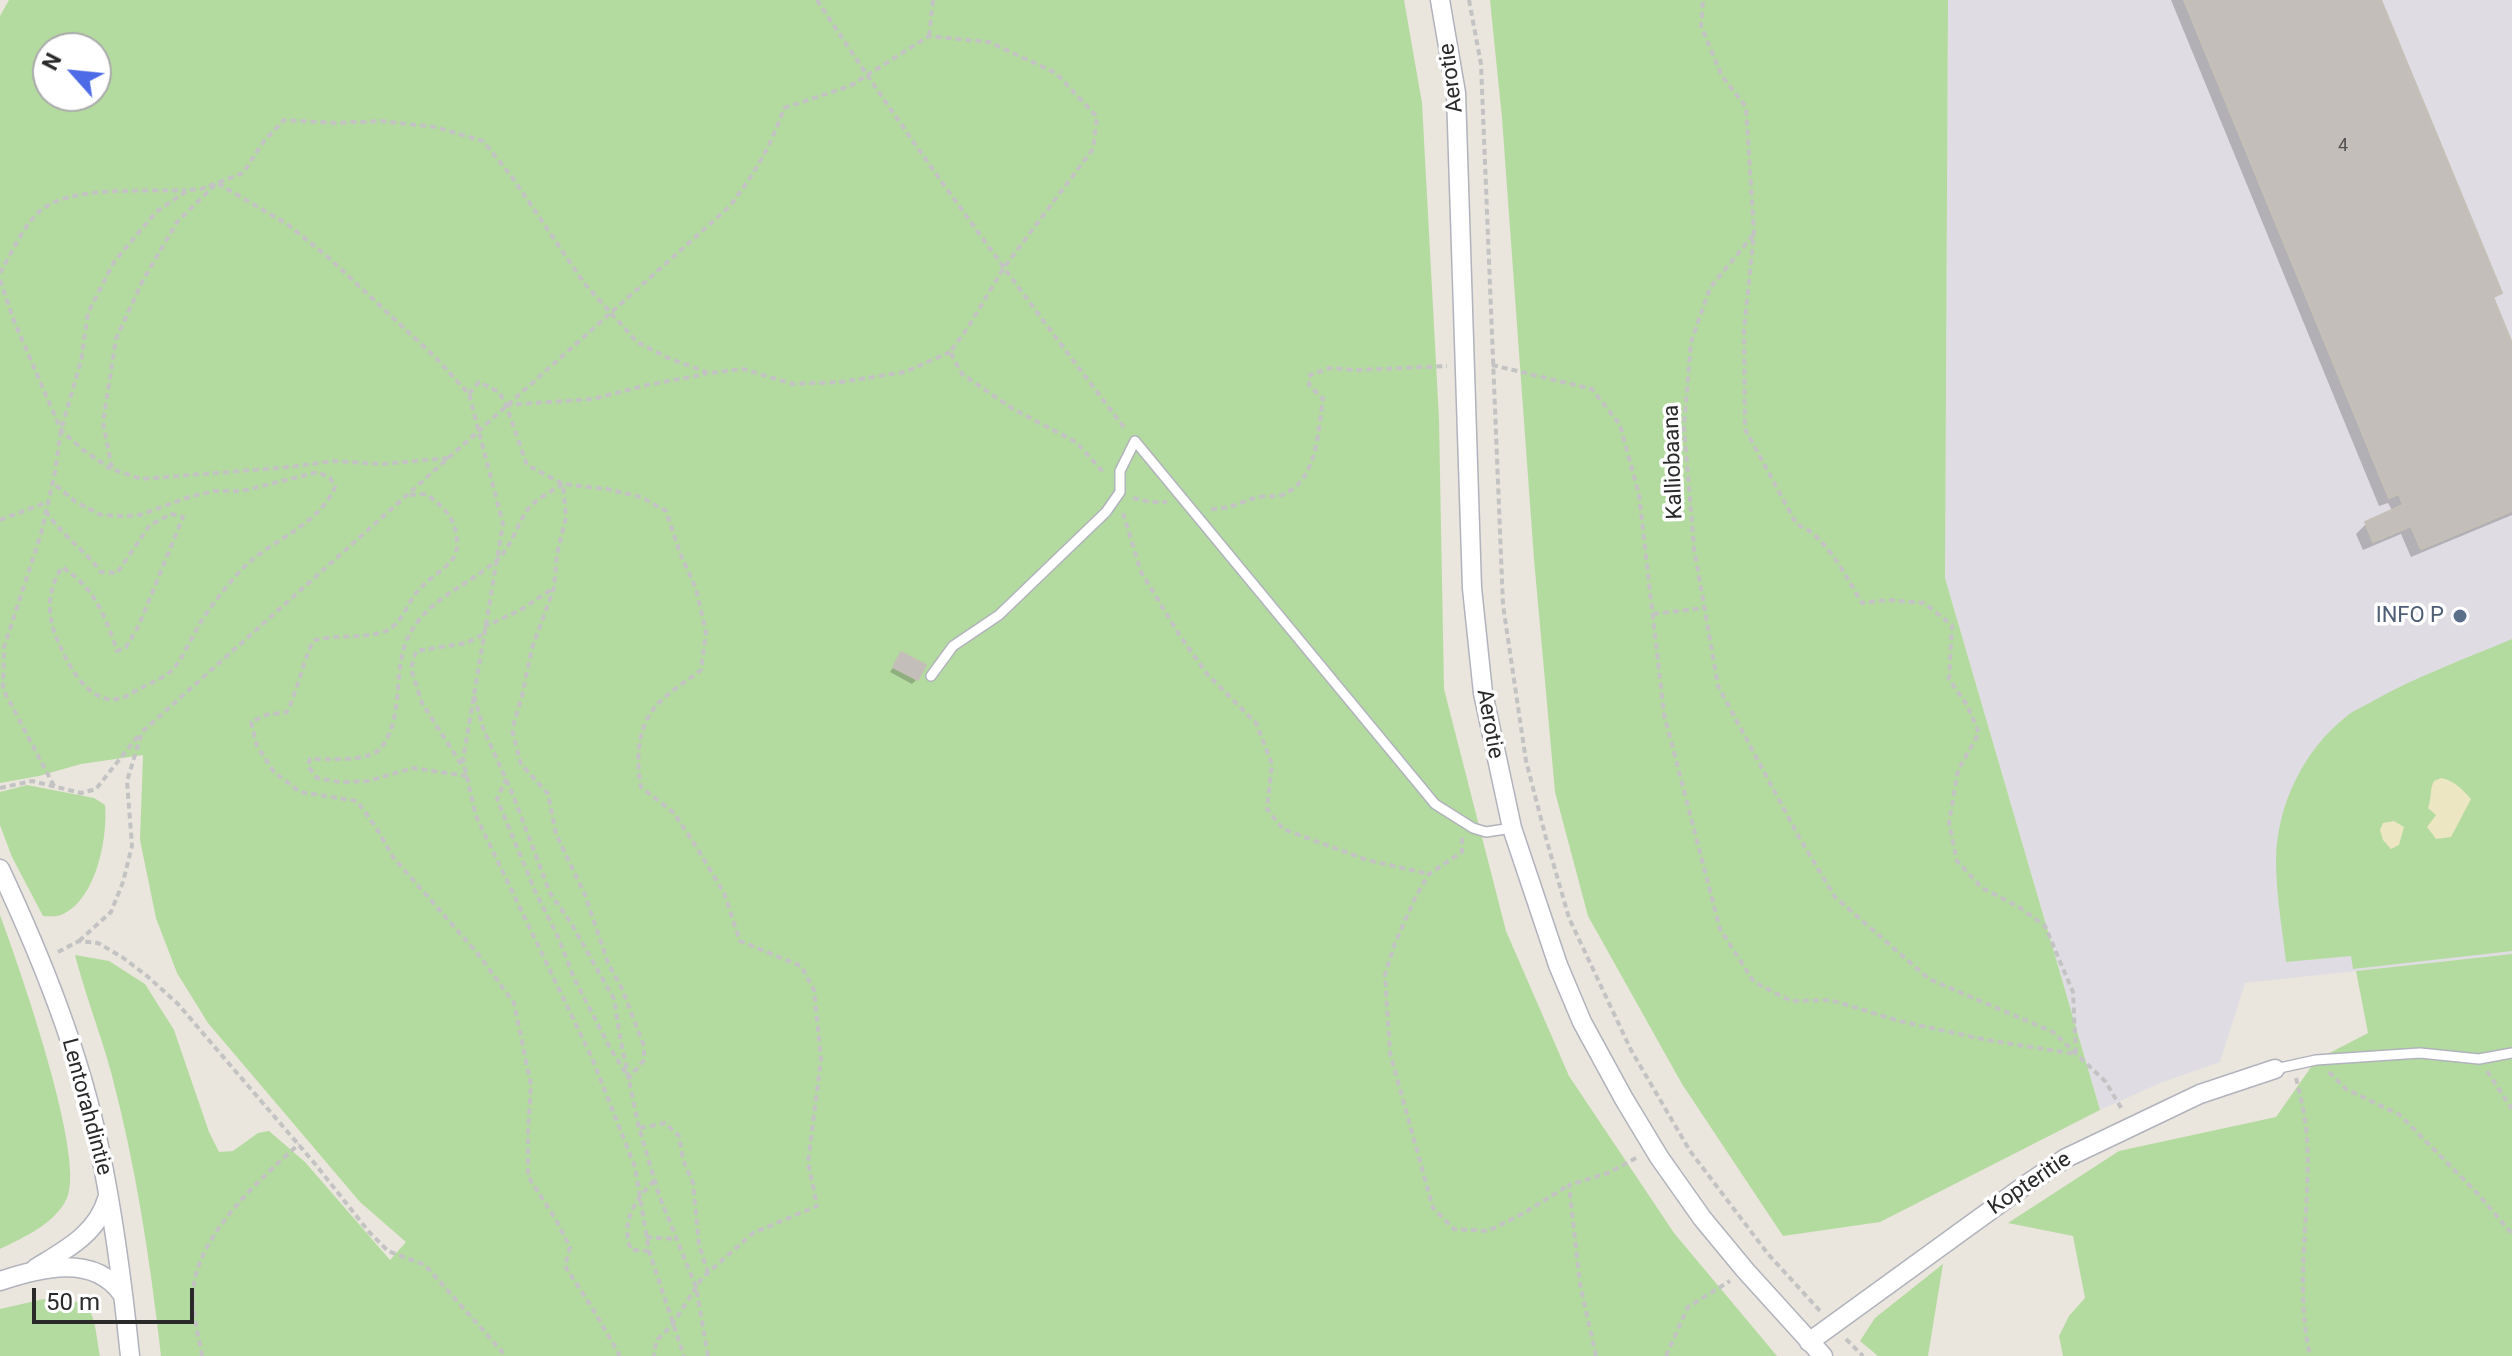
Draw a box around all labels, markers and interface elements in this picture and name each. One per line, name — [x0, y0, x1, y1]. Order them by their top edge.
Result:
north arrow — [32, 32, 112, 112]
street label: Aerotie — [1435, 42, 1469, 114]
text: N — [37, 49, 67, 74]
house number: 4 — [2338, 135, 2348, 157]
street label: Kalliobaana — [1659, 404, 1689, 520]
place label: INFO P — [2376, 603, 2444, 629]
marker: INFO P — [2451, 607, 2469, 625]
street label: Aerotie — [1470, 687, 1508, 761]
street label: Lentorahdintie — [55, 1036, 117, 1178]
street label: Kopteritie — [1984, 1147, 2076, 1221]
scale bar — [36, 1272, 198, 1322]
text: 50 m — [46, 1288, 100, 1316]

